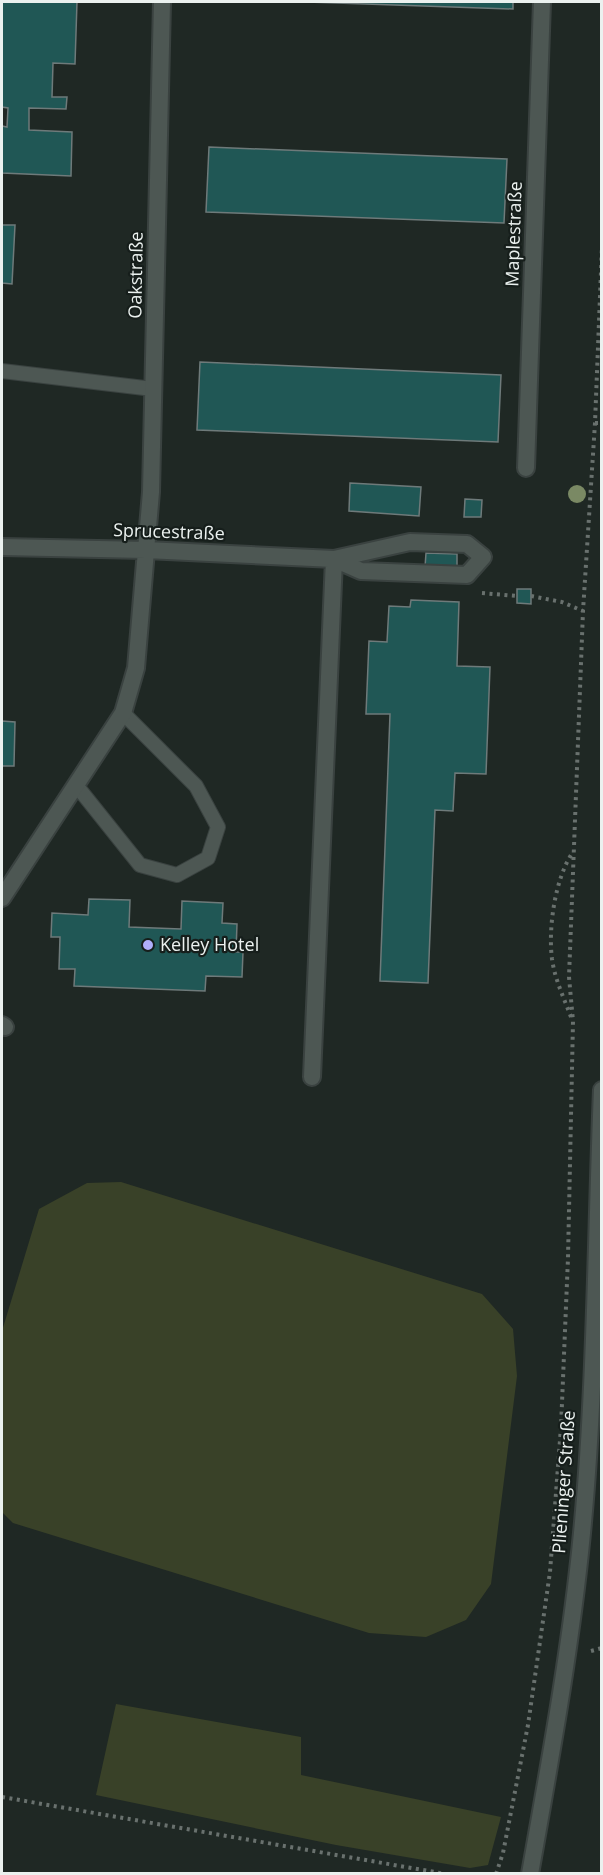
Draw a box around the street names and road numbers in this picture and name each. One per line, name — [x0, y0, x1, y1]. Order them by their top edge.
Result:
street label: Maplestraße — [499, 181, 527, 287]
street label: Oakstraße — [122, 231, 148, 319]
street label: Sprucestraße — [113, 517, 225, 545]
street label: Plieninger Straße — [546, 1410, 580, 1554]

